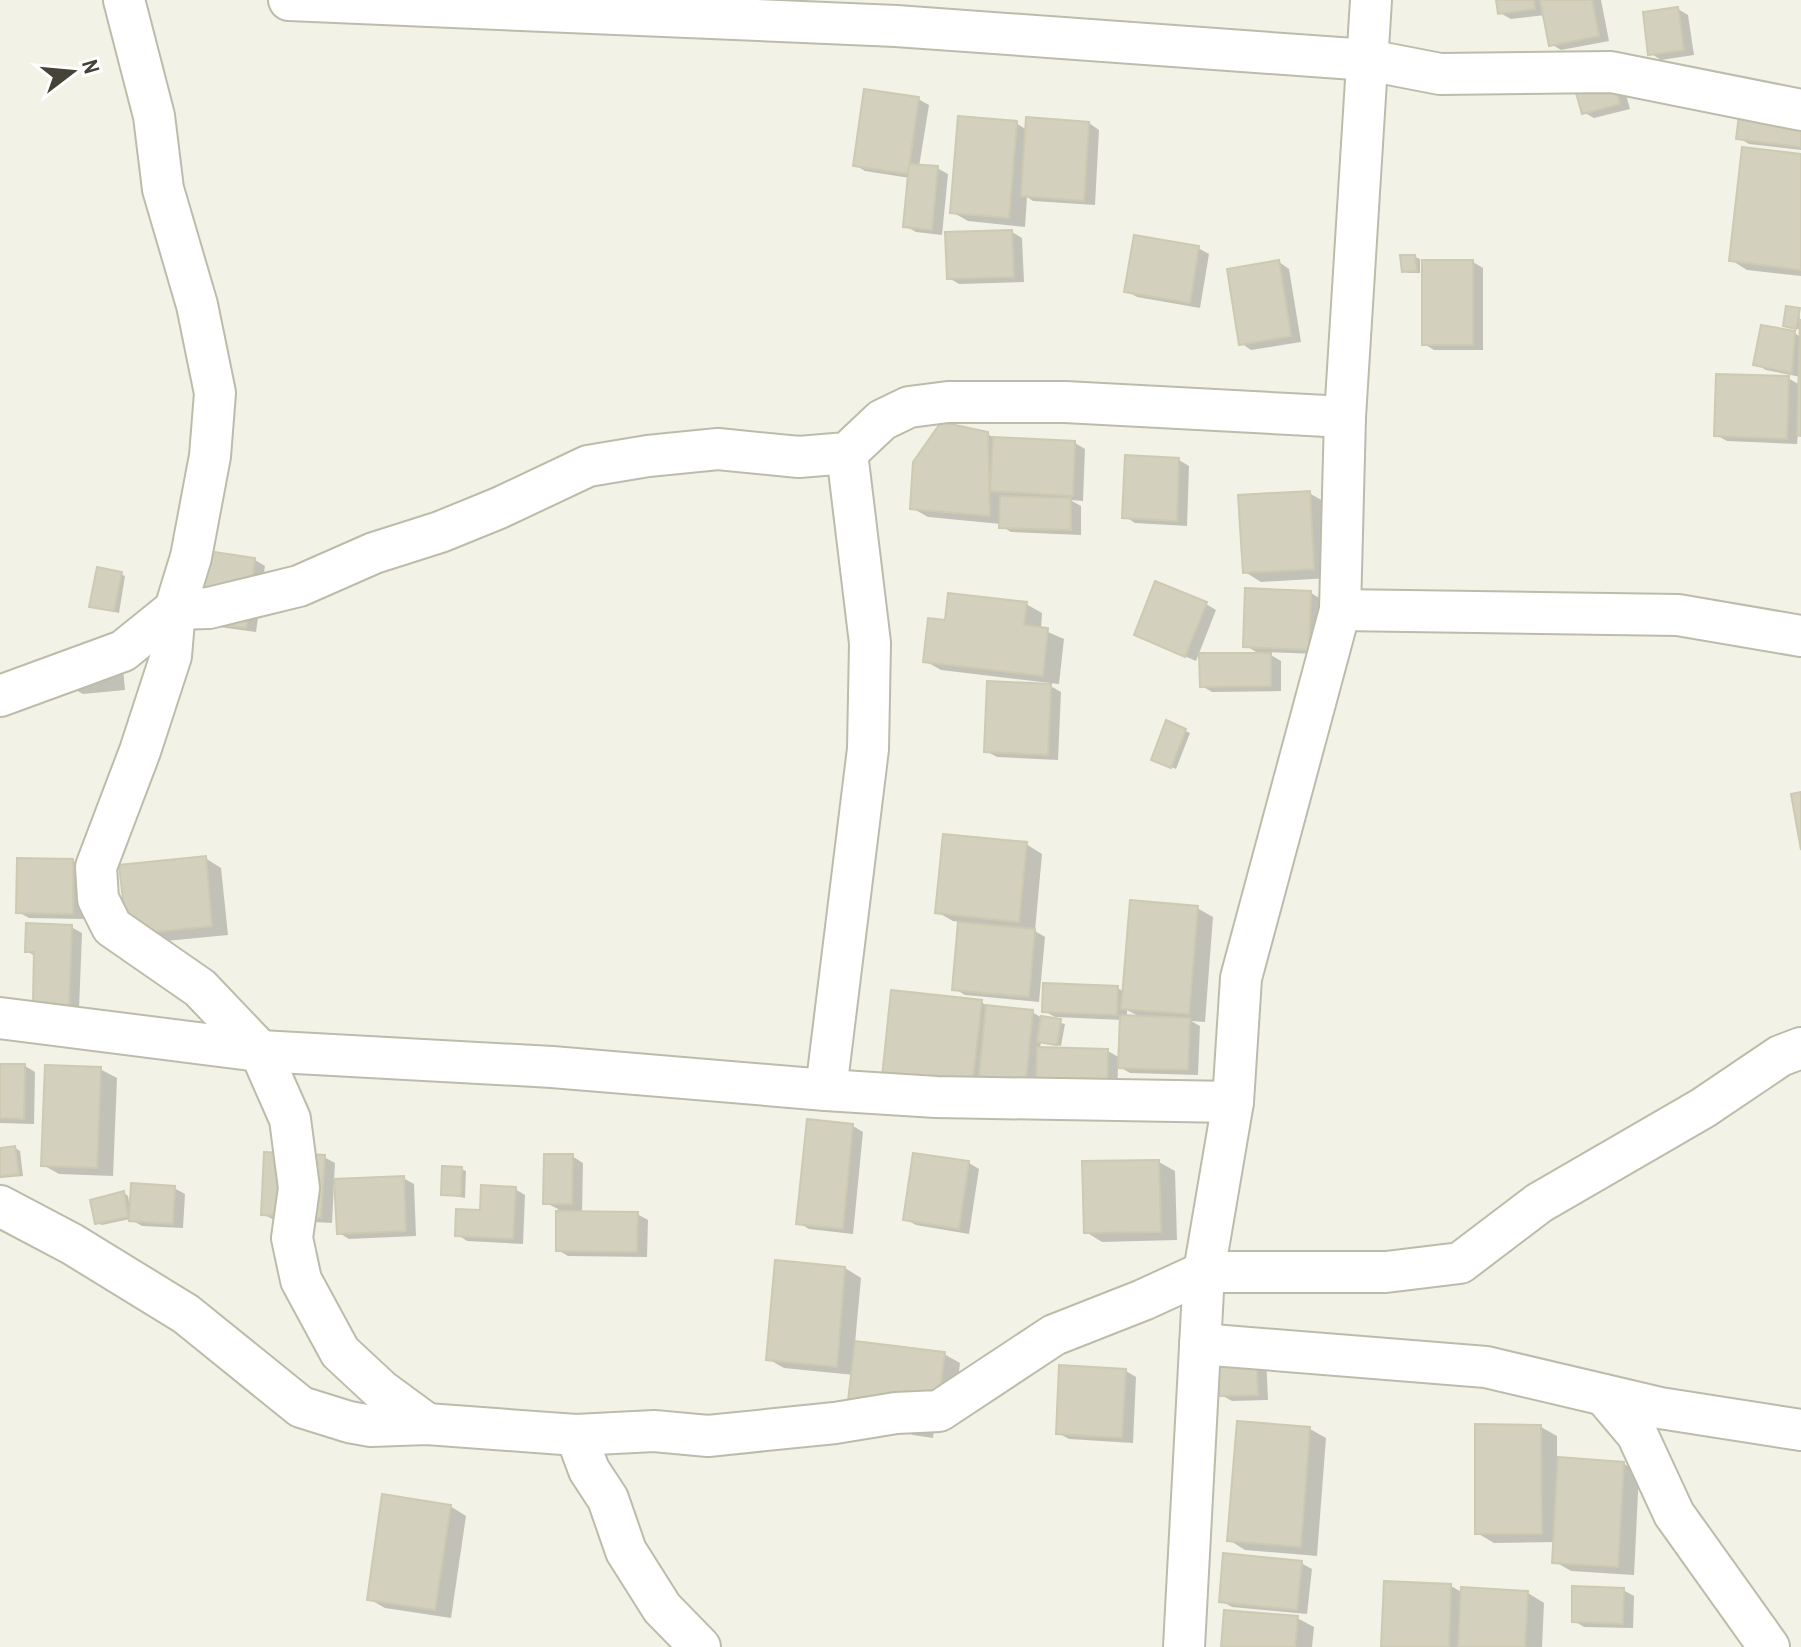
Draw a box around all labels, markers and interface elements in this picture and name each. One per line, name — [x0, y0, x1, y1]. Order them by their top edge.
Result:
north arrow — [32, 32, 112, 112]
text: N — [75, 56, 107, 77]

